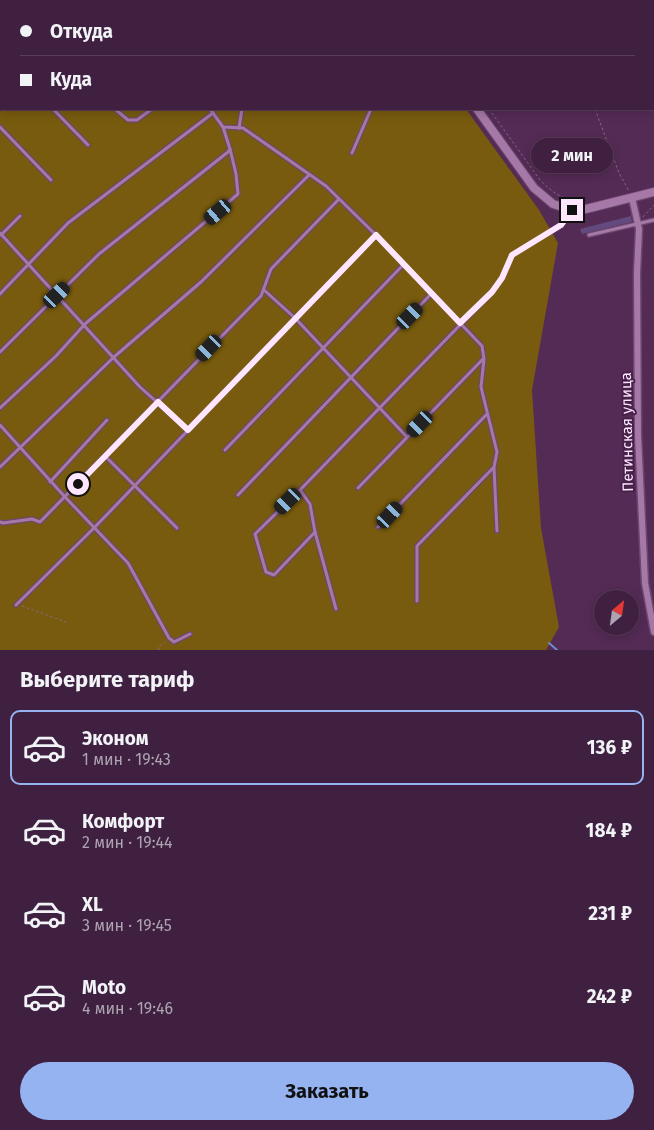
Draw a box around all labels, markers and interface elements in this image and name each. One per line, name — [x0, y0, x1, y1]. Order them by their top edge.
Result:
text: Откуда — [50, 20, 113, 43]
text: Куда — [50, 68, 92, 91]
callout: 2 мин — [531, 138, 613, 172]
text: 2 мин — [551, 146, 593, 165]
car — [201, 197, 234, 227]
route end — [561, 199, 583, 221]
car — [40, 279, 73, 311]
car — [394, 300, 425, 332]
car — [193, 332, 224, 364]
street label: Петинская улица — [617, 372, 637, 492]
car — [404, 408, 435, 440]
route start — [67, 473, 89, 495]
car — [271, 485, 304, 517]
car — [374, 499, 405, 531]
north arrow — [594, 590, 639, 635]
map controls — [594, 590, 639, 635]
text: Выберите тариф — [20, 666, 195, 693]
icon: car — [22, 725, 67, 770]
text: Эконом — [82, 727, 149, 750]
text: 136 ₽ — [587, 736, 632, 759]
text: 1 мин · 19:43 — [82, 750, 171, 769]
icon: car — [22, 808, 67, 853]
text: Комфорт — [82, 810, 164, 833]
text: 184 ₽ — [586, 819, 632, 842]
text: 2 мин · 19:44 — [82, 833, 172, 852]
icon: car — [22, 891, 67, 936]
text: XL — [82, 893, 103, 916]
text: 231 ₽ — [588, 902, 632, 925]
text: 3 мин · 19:45 — [82, 916, 172, 935]
icon: car — [22, 974, 67, 1019]
text: Moto — [82, 976, 126, 999]
text: 242 ₽ — [587, 985, 632, 1008]
text: 4 мин · 19:46 — [82, 999, 173, 1018]
button: Заказать — [20, 1062, 634, 1120]

